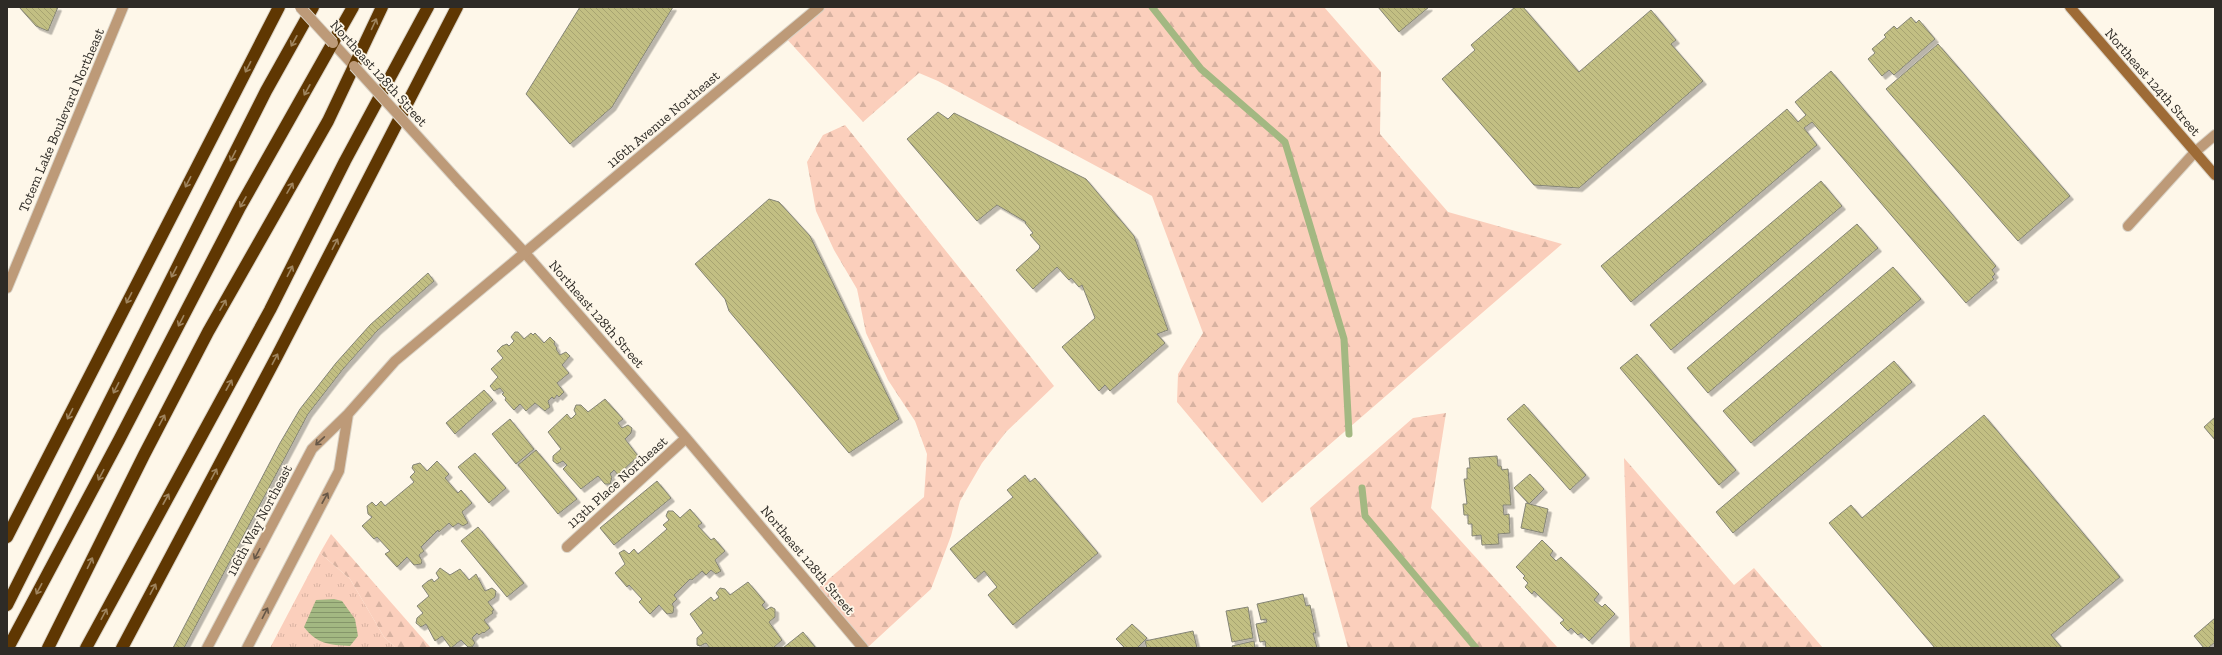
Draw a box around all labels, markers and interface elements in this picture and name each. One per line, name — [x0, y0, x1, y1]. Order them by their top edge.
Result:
street label: Northeast 128th Street — [326, 17, 431, 131]
one-way arrow — [371, 18, 378, 30]
street label: Totem Lake Boulevard Northeast — [15, 25, 108, 215]
street label: Northeast 124th Street — [2101, 25, 2205, 140]
one-way arrow — [289, 35, 297, 47]
one-way arrow — [244, 60, 251, 72]
street label: 116th Avenue Northeast — [603, 67, 724, 172]
one-way arrow — [303, 83, 311, 95]
one-way arrow — [229, 150, 236, 162]
one-way arrow — [184, 176, 192, 188]
one-way arrow — [287, 182, 294, 194]
one-way arrow — [238, 196, 246, 208]
one-way arrow — [332, 238, 339, 250]
street label: Northeast 128th Street — [545, 257, 649, 372]
one-way arrow — [287, 265, 294, 277]
one-way arrow — [170, 266, 178, 278]
one-way arrow — [125, 291, 132, 303]
one-way arrow — [220, 299, 228, 311]
one-way arrow — [177, 315, 184, 327]
one-way arrow — [272, 353, 279, 365]
one-way arrow — [225, 380, 233, 392]
one-way arrow — [112, 382, 119, 394]
one-way arrow — [66, 407, 73, 419]
one-way arrow — [158, 414, 166, 426]
street label: 113th Place Northeast — [564, 432, 672, 532]
one-way arrow — [315, 436, 325, 446]
street label: 116th Way Northeast — [223, 461, 296, 579]
one-way arrow — [97, 468, 104, 480]
one-way arrow — [211, 468, 219, 480]
one-way arrow — [321, 492, 329, 504]
one-way arrow — [163, 493, 170, 505]
street label: Northeast 128th Street — [757, 502, 859, 619]
one-way arrow — [252, 548, 260, 560]
one-way arrow — [87, 557, 94, 569]
one-way arrow — [35, 583, 43, 595]
one-way arrow — [150, 583, 158, 595]
one-way arrow — [262, 607, 269, 619]
one-way arrow — [101, 608, 108, 620]

